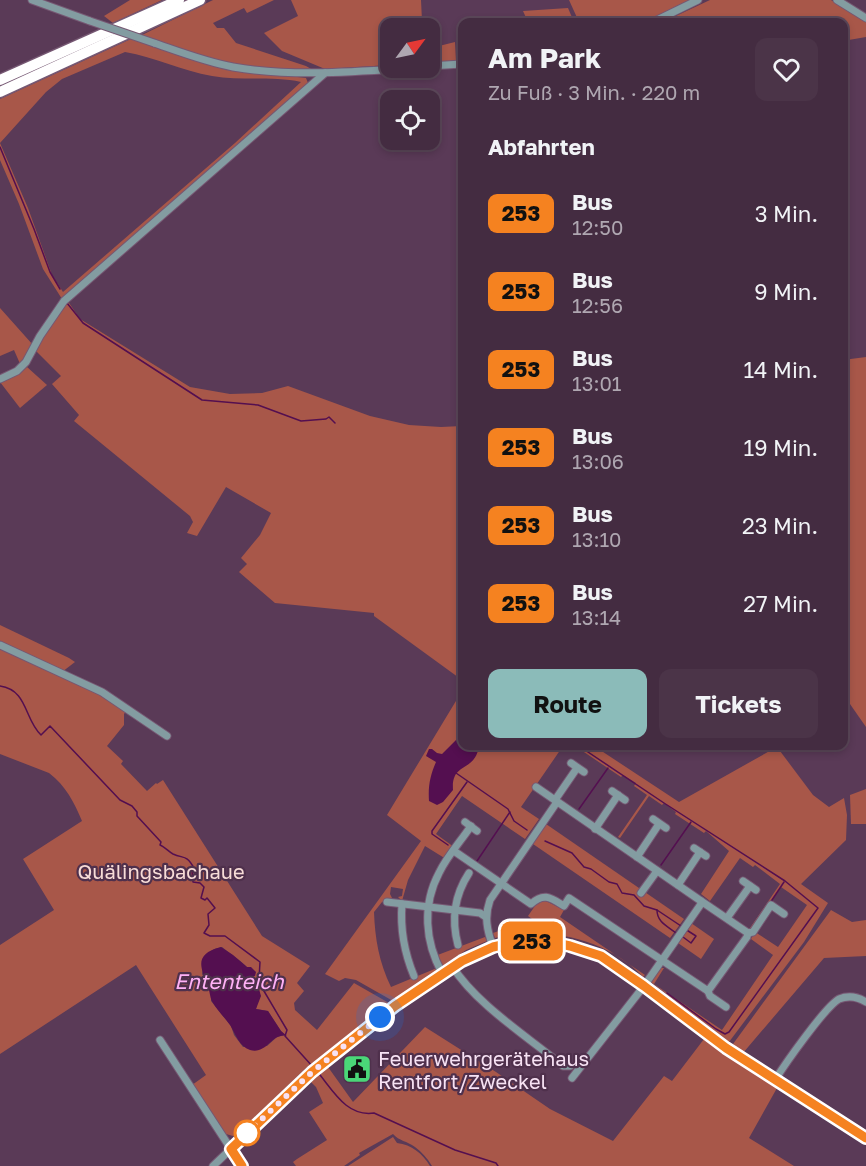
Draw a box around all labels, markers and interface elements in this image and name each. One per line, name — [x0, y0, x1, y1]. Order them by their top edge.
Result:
north arrow — [380, 18, 440, 78]
map controls — [380, 18, 440, 150]
button: heart — [755, 38, 818, 101]
text: Am Park — [488, 41, 601, 74]
text: Zu Fuß · 3 Min. · 220 m — [488, 80, 700, 104]
button: locate — [380, 90, 440, 150]
text: Abfahrten — [488, 133, 595, 160]
text: Bus — [572, 188, 613, 215]
text: 253 — [502, 200, 540, 226]
text: 3 Min. — [755, 200, 818, 227]
text: 12:50 — [572, 215, 623, 239]
text: Bus — [572, 266, 613, 293]
text: 253 — [502, 278, 540, 304]
text: 9 Min. — [754, 278, 818, 305]
text: 12:56 — [572, 293, 623, 317]
text: Bus — [572, 344, 613, 371]
text: 253 — [502, 356, 540, 382]
text: 14 Min. — [743, 356, 818, 383]
text: 13:01 — [572, 371, 622, 395]
text: Bus — [572, 422, 613, 449]
text: 253 — [502, 434, 540, 460]
text: 19 Min. — [744, 434, 818, 461]
text: 13:06 — [572, 449, 624, 473]
text: Bus — [572, 500, 613, 527]
text: 253 — [502, 512, 540, 538]
text: 23 Min. — [742, 512, 818, 539]
text: 13:10 — [572, 527, 622, 551]
text: Bus — [572, 578, 613, 605]
text: 253 — [502, 590, 540, 616]
text: 27 Min. — [743, 590, 818, 617]
text: 13:14 — [572, 605, 621, 629]
button: Route — [488, 669, 647, 738]
button: Tickets — [659, 669, 818, 738]
park label: Quälingsbachaue — [78, 859, 244, 883]
line badge: 253 — [498, 922, 566, 960]
text: 253 — [513, 928, 551, 954]
water label: Ententeich — [174, 968, 285, 994]
your location — [365, 1002, 395, 1032]
place label: Feuerwehrgerätehaus Rentfort/Zweckel — [378, 1046, 589, 1093]
public building icon: Feuerwehrgerätehaus Rentfort/Zweckel — [341, 1053, 373, 1085]
unlabelled marker — [234, 1120, 260, 1146]

